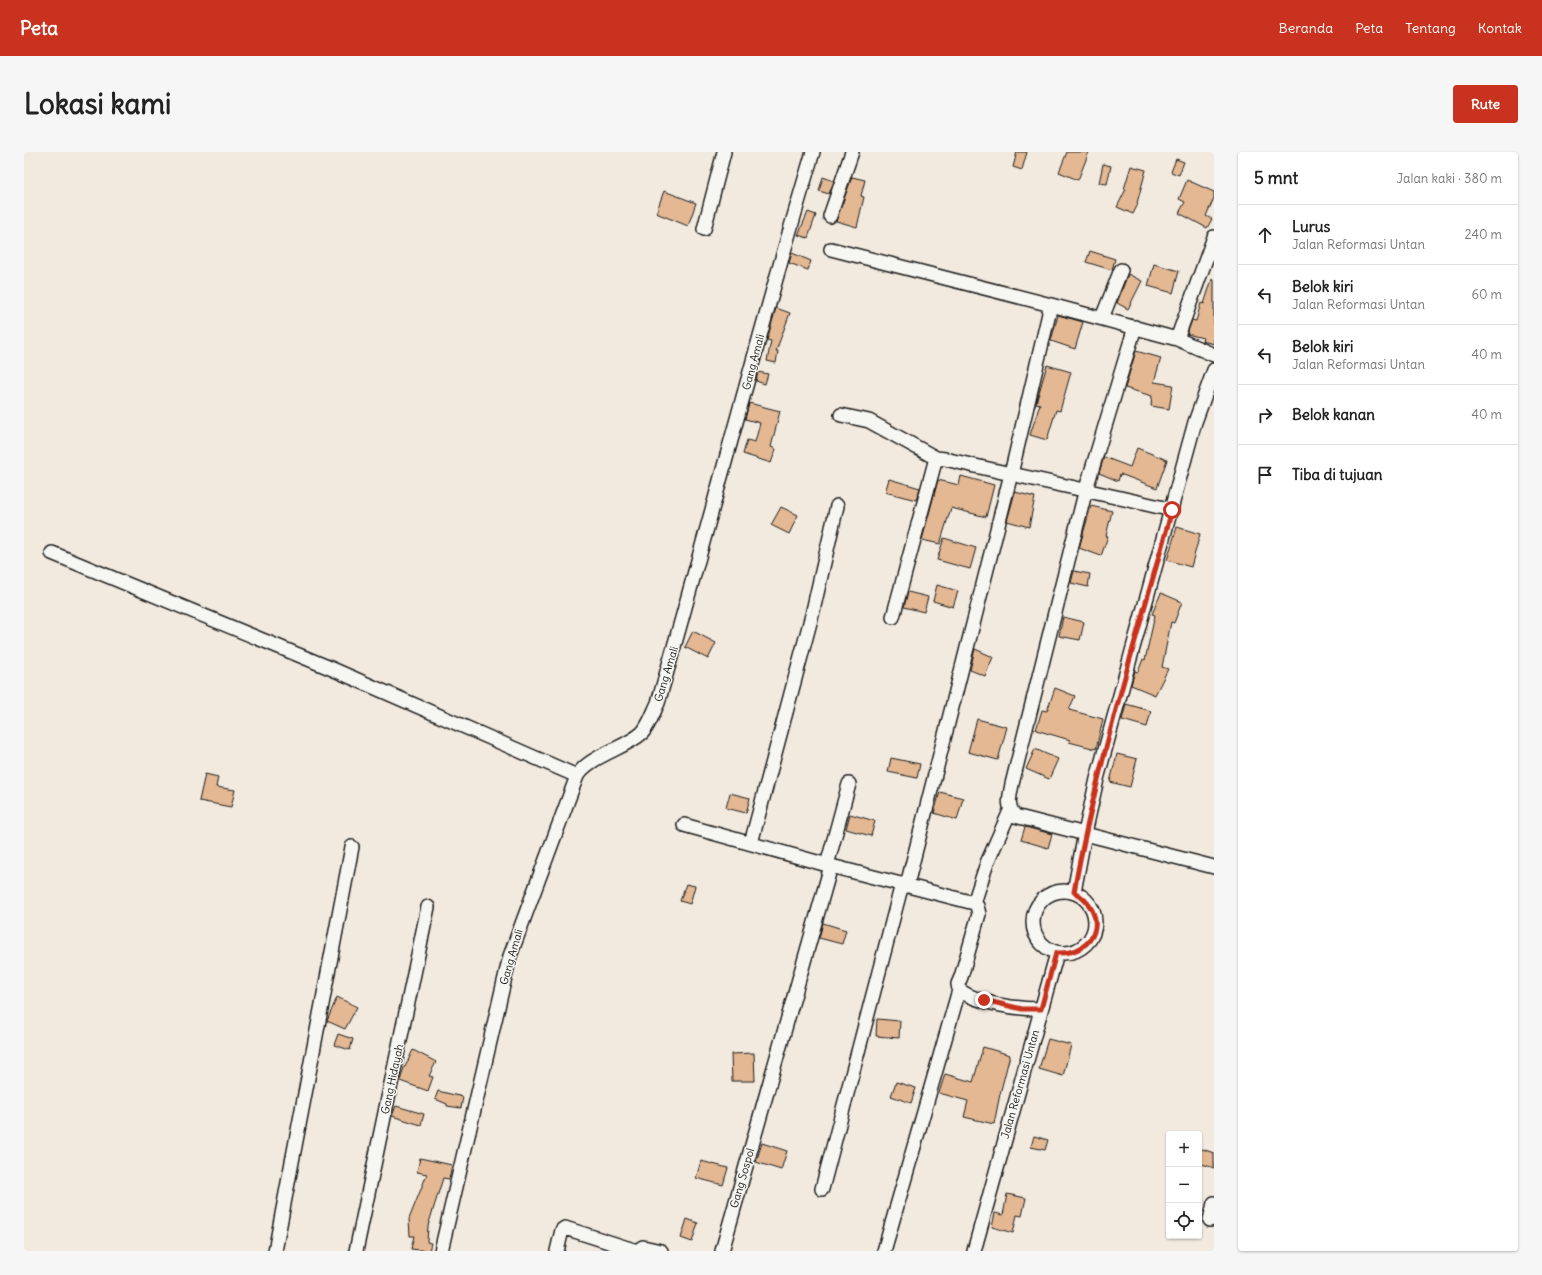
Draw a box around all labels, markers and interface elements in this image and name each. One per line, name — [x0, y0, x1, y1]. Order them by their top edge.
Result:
text: Peta — [20, 16, 58, 40]
text: Beranda — [1279, 19, 1333, 37]
text: Peta — [1355, 19, 1383, 37]
text: Tentang — [1405, 19, 1456, 37]
text: Kontak — [1478, 19, 1522, 37]
button: Rute — [1453, 85, 1518, 123]
text: Lokasi kami — [24, 86, 171, 122]
text: 5 mnt — [1254, 167, 1298, 189]
text: Jalan kaki · 380 m — [1397, 170, 1502, 187]
text: Lurus — [1292, 217, 1330, 236]
icon: ahead — [1254, 224, 1276, 246]
text: 240 m — [1465, 226, 1502, 243]
text: Jalan Reformasi Untan — [1292, 236, 1425, 253]
text: Belok kiri — [1292, 277, 1353, 296]
icon: left — [1254, 284, 1276, 306]
text: 60 m — [1471, 286, 1502, 303]
text: Jalan Reformasi Untan — [1292, 296, 1425, 313]
street label: Gang Amali — [739, 333, 767, 391]
text: Belok kiri — [1292, 337, 1353, 356]
icon: left — [1254, 344, 1276, 366]
text: 40 m — [1471, 346, 1502, 363]
text: Jalan Reformasi Untan — [1292, 356, 1425, 373]
icon: right — [1254, 404, 1276, 426]
text: Belok kanan — [1292, 405, 1375, 424]
text: 40 m — [1471, 406, 1502, 423]
icon: arrive — [1254, 464, 1276, 486]
text: Tiba di tujuan — [1292, 465, 1382, 484]
route start — [1163, 501, 1181, 519]
street label: Gang Amali — [651, 645, 681, 703]
street label: Gang Amali — [496, 928, 526, 986]
route end — [975, 991, 993, 1009]
street label: Jalan Reformasi Untan — [998, 1028, 1042, 1140]
street label: Gang Hidayah — [378, 1043, 406, 1115]
map controls — [1166, 1131, 1202, 1239]
button: + — [1166, 1131, 1202, 1167]
street label: Gang Sospol — [727, 1146, 757, 1210]
button: − — [1166, 1167, 1202, 1203]
button: locate — [1166, 1203, 1202, 1239]

